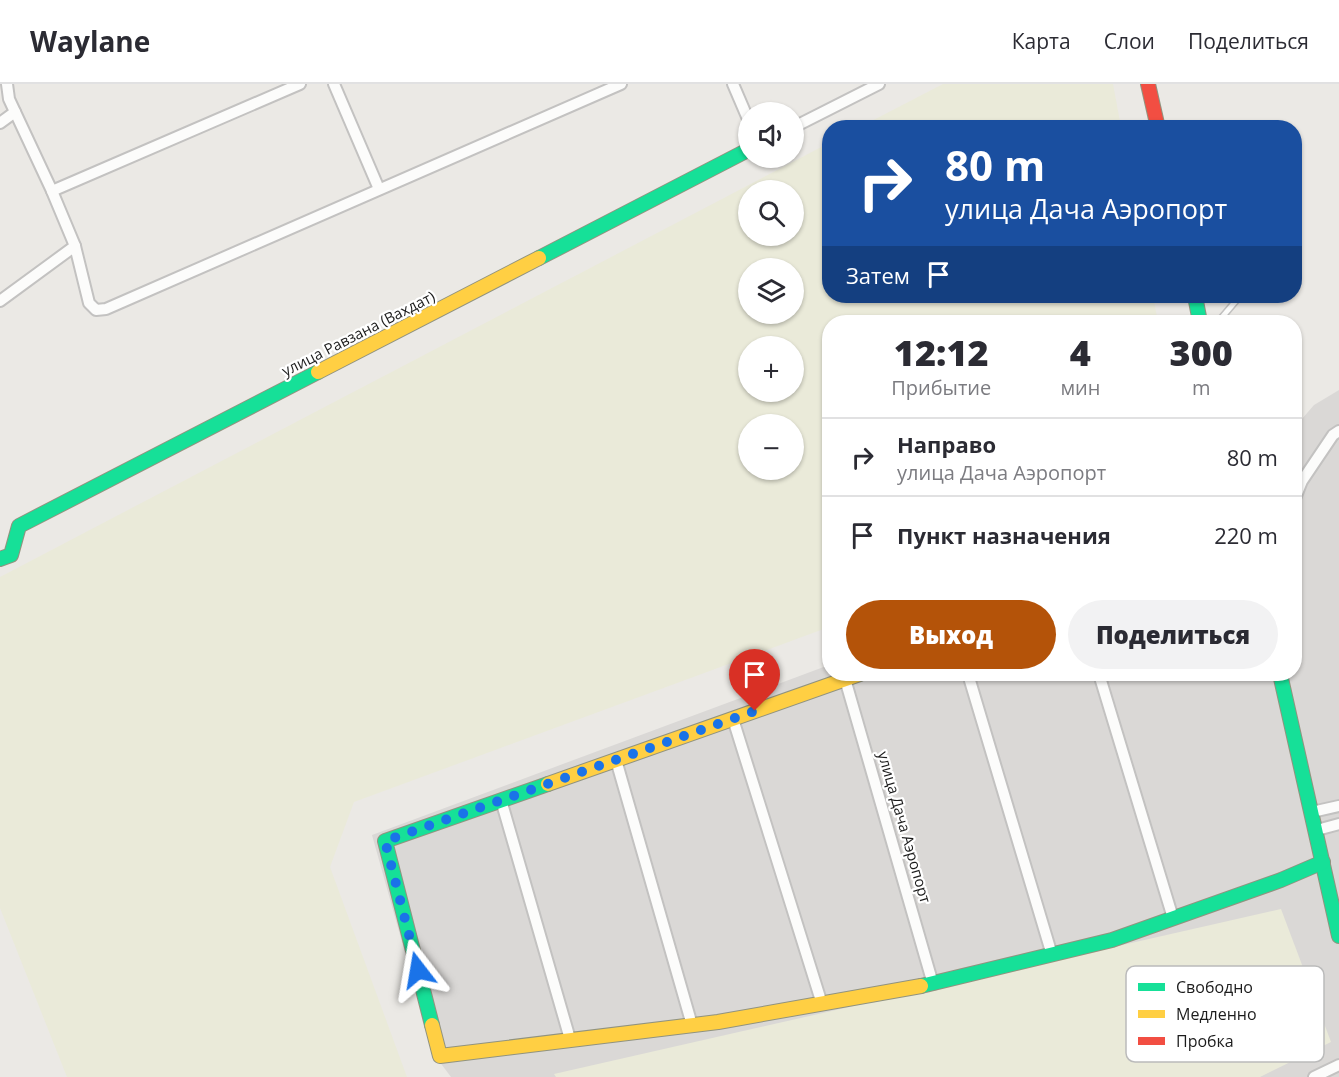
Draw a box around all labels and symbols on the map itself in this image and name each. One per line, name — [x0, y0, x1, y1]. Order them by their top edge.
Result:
street label: улица Равзана (Вахдат) — [278, 286, 438, 380]
pin — [729, 649, 780, 711]
street label: улица Дача Аэропорт — [874, 749, 936, 905]
position arrow — [386, 938, 450, 1002]
legend — [1126, 966, 1324, 1062]
text: Свободно — [1176, 976, 1253, 998]
text: Медленно — [1176, 1003, 1257, 1025]
text: Пробка — [1176, 1030, 1234, 1052]

